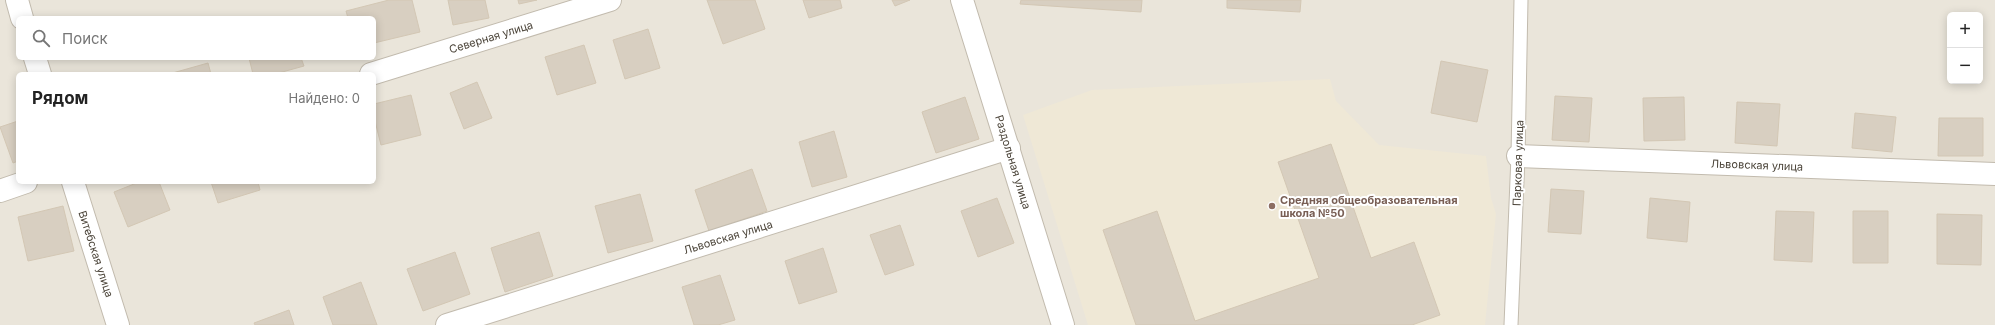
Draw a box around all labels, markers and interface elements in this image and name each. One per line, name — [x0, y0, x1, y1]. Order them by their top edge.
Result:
map controls — [1947, 12, 1983, 84]
button: + — [1947, 12, 1983, 48]
search box — [16, 16, 376, 60]
street label: Северная улица — [447, 18, 535, 56]
icon: search — [30, 27, 52, 49]
text: Поиск — [62, 29, 108, 48]
button: − — [1947, 48, 1983, 84]
text: Рядом — [32, 88, 88, 108]
text: Найдено: 0 — [289, 90, 360, 106]
street label: Раздольная улица — [992, 113, 1034, 211]
street label: Парковая улица — [1509, 120, 1527, 206]
street label: Львовская улица — [1711, 156, 1803, 174]
place label: Средняя общеобразовательная школа №50 — [1280, 193, 1458, 220]
marker: Средняя общеобразовательная школа №50 — [1267, 201, 1277, 211]
street label: Витебская улица — [75, 209, 117, 299]
street label: Львовская улица — [682, 217, 774, 257]

